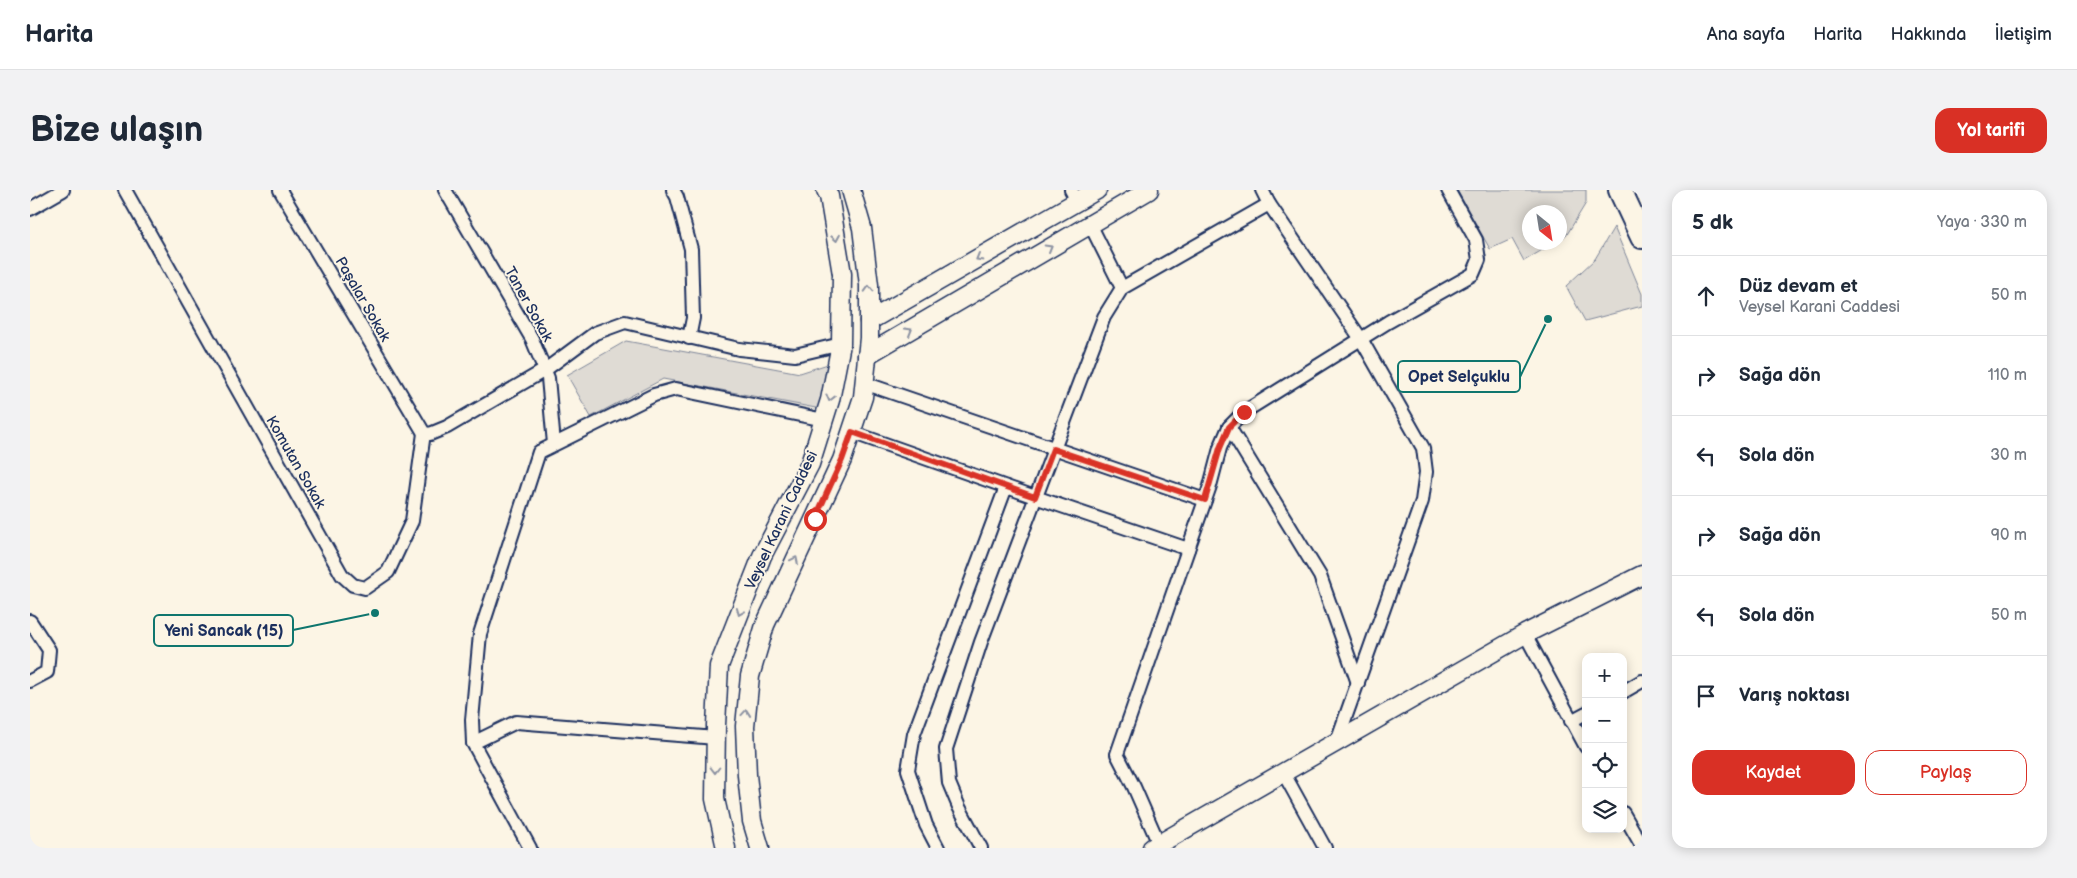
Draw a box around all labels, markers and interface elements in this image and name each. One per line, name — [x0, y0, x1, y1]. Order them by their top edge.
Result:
text: Harita — [25, 20, 93, 49]
text: Ana sayfa — [1707, 24, 1785, 45]
text: Harita — [1813, 24, 1862, 45]
text: Hakkında — [1890, 24, 1966, 45]
text: İletişim — [1994, 24, 2052, 45]
button: Yol tarifi — [1935, 108, 2047, 153]
text: Bize ulaşın — [30, 109, 203, 152]
north arrow — [1522, 205, 1567, 250]
text: 5 dk — [1692, 210, 1733, 235]
text: Yaya · 330 m — [1937, 213, 2027, 232]
one-way arrow — [830, 233, 840, 242]
one-way arrow — [1044, 245, 1053, 255]
one-way arrow — [975, 251, 984, 261]
street label: Paşalar Sokak — [331, 254, 395, 346]
street label: Taner Sokak — [500, 263, 557, 346]
text: Düz devam et — [1739, 275, 1858, 298]
icon: ahead — [1692, 282, 1720, 310]
one-way arrow — [864, 285, 874, 292]
text: 50 m — [1991, 286, 2027, 305]
text: Veysel Karani Caddesi — [1739, 298, 1900, 317]
one-way arrow — [904, 327, 913, 337]
callout: Opet Selçuklu — [1398, 361, 1520, 392]
icon: right — [1692, 362, 1720, 390]
text: Sağa dön — [1739, 364, 1821, 387]
text: 110 m — [1988, 366, 2027, 385]
text: Opet Selçuklu — [1408, 368, 1510, 387]
one-way arrow — [825, 394, 836, 403]
route end — [1233, 401, 1256, 424]
street label: Komutan Sokak — [261, 412, 330, 513]
icon: left — [1692, 442, 1720, 470]
text: Sola dön — [1739, 444, 1815, 467]
text: 30 m — [1990, 446, 2027, 465]
street label: Veysel Karani Caddesi — [741, 448, 822, 593]
route start — [804, 508, 827, 531]
icon: right — [1692, 522, 1720, 550]
text: Sağa dön — [1739, 524, 1821, 547]
text: 90 m — [1991, 526, 2027, 545]
one-way arrow — [789, 556, 800, 565]
icon: left — [1692, 602, 1720, 630]
text: Sola dön — [1739, 604, 1815, 627]
text: 50 m — [1991, 606, 2027, 625]
one-way arrow — [735, 607, 745, 615]
callout: Yeni Sancak (15) — [154, 615, 293, 646]
text: Yeni Sancak (15) — [164, 622, 284, 641]
map controls — [1582, 653, 1627, 833]
button: + — [1582, 653, 1627, 698]
icon: arrive — [1692, 682, 1720, 710]
text: Varış noktası — [1739, 684, 1850, 707]
button: − — [1582, 698, 1627, 743]
one-way arrow — [741, 709, 752, 717]
button: locate — [1582, 743, 1627, 788]
button: Kaydet — [1692, 750, 1855, 795]
button: Paylaş — [1865, 750, 2027, 795]
one-way arrow — [710, 767, 720, 775]
button: layers — [1582, 788, 1627, 833]

